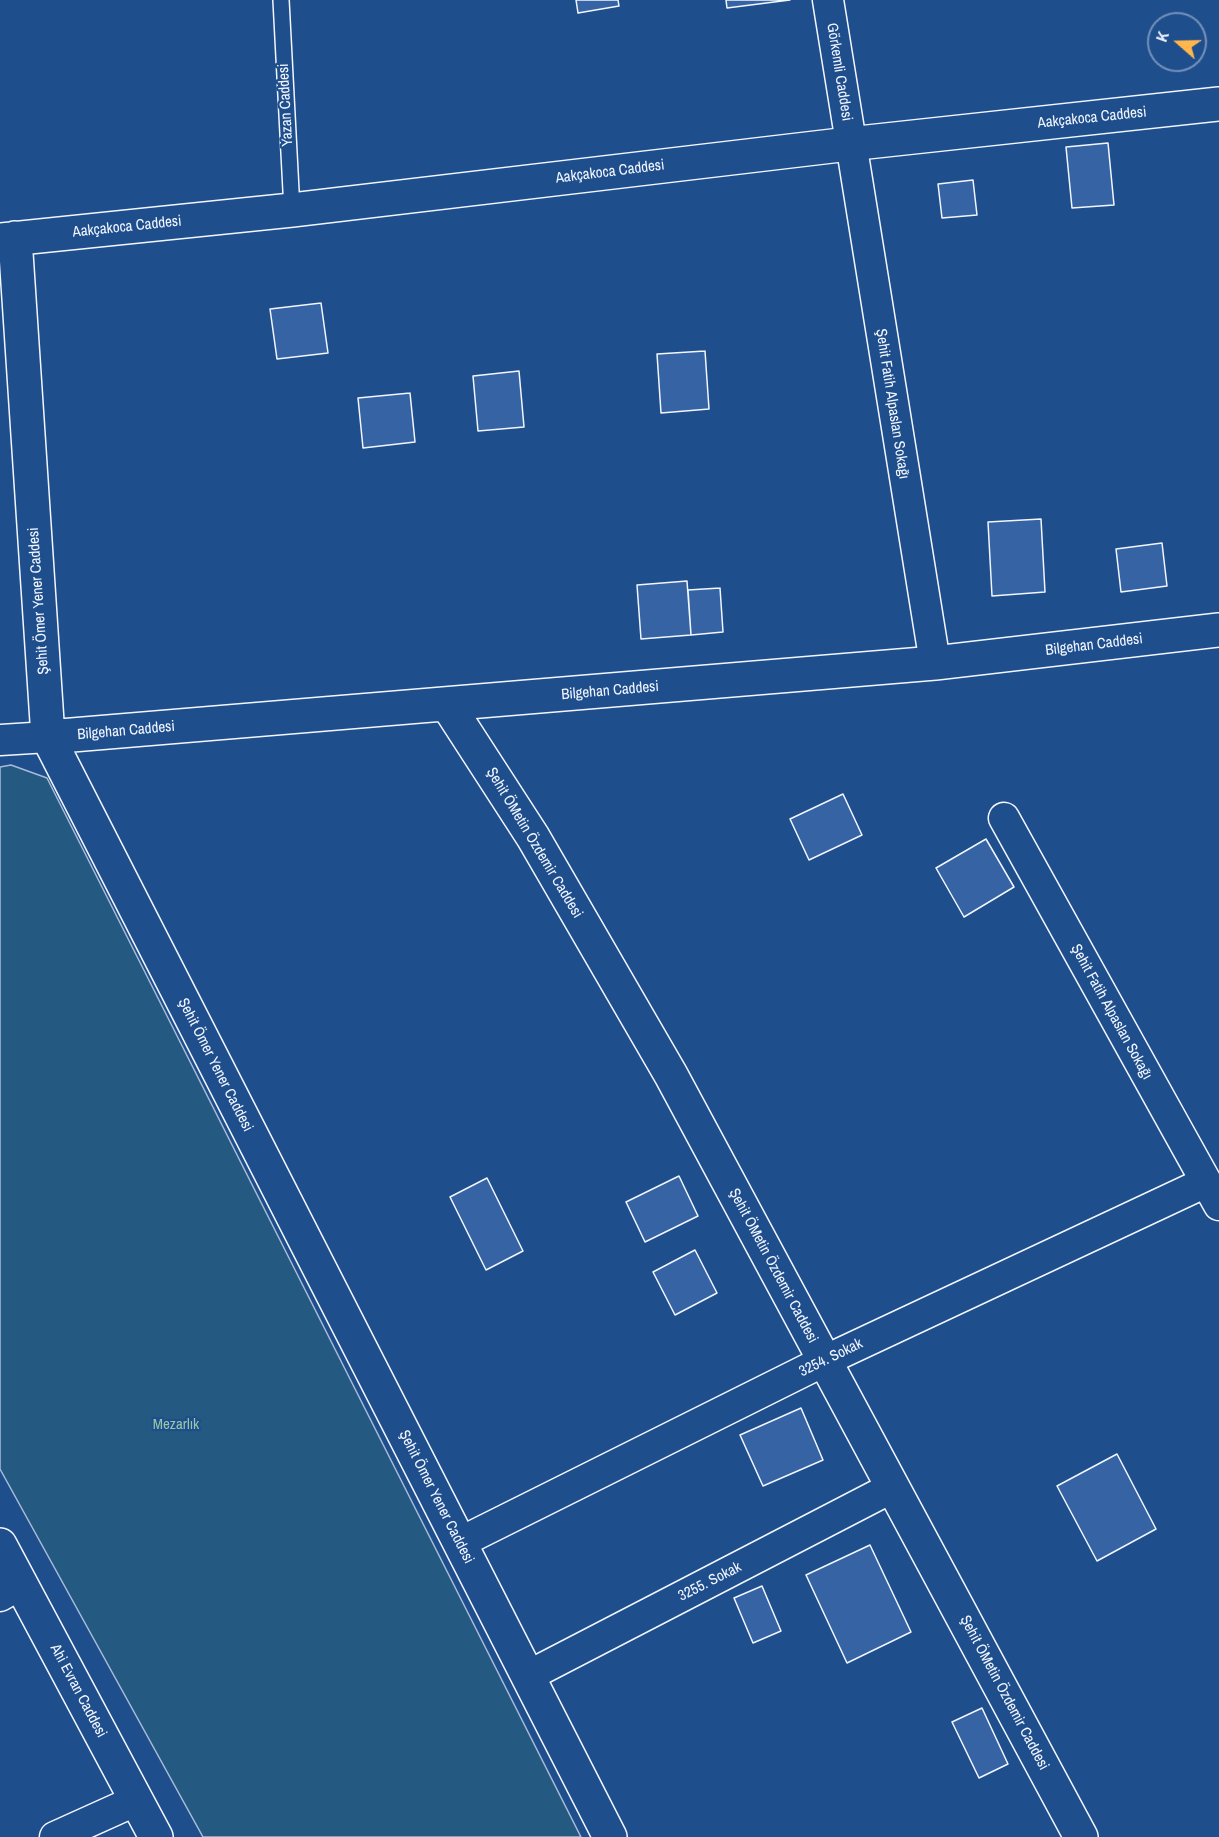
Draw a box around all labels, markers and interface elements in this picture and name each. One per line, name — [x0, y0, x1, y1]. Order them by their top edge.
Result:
north arrow — [1147, 12, 1207, 72]
street label: Görkemli Caddesi — [822, 22, 856, 122]
text: K — [1150, 28, 1174, 45]
street label: Yazan Caddesi — [275, 63, 297, 147]
street label: Aakçakoca Caddesi — [1037, 103, 1147, 133]
street label: Aakçakoca Caddesi — [555, 156, 665, 188]
street label: Aakçakoca Caddesi — [72, 212, 182, 242]
street label: Şehit Fatih Alpaslan Sokağı — [871, 328, 913, 480]
street label: Şehit Ömer Yener Caddesi — [25, 527, 53, 675]
street label: Bilgehan Caddesi — [1044, 630, 1144, 660]
street label: Bilgehan Caddesi — [561, 678, 659, 704]
street label: Bilgehan Caddesi — [77, 718, 175, 744]
street label: Şehit ÖMetin Özdemir Caddesi — [482, 765, 586, 921]
street label: Şehit Fatih Alpaslan Sokağı — [1066, 941, 1156, 1083]
street label: Şehit Ömer Yener Caddesi — [174, 995, 256, 1135]
street label: Şehit ÖMetin Özdemir Caddesi — [725, 1186, 821, 1346]
street label: 3254. Sokak — [796, 1335, 866, 1381]
park label: Mezarlık — [153, 1416, 199, 1434]
street label: Şehit Ömer Yener Caddesi — [395, 1427, 477, 1567]
street label: 3255. Sokak — [675, 1558, 745, 1606]
street label: Şehit ÖMetin Özdemir Caddesi — [956, 1613, 1052, 1773]
street label: Ahi Evran Caddesi — [46, 1641, 110, 1741]

